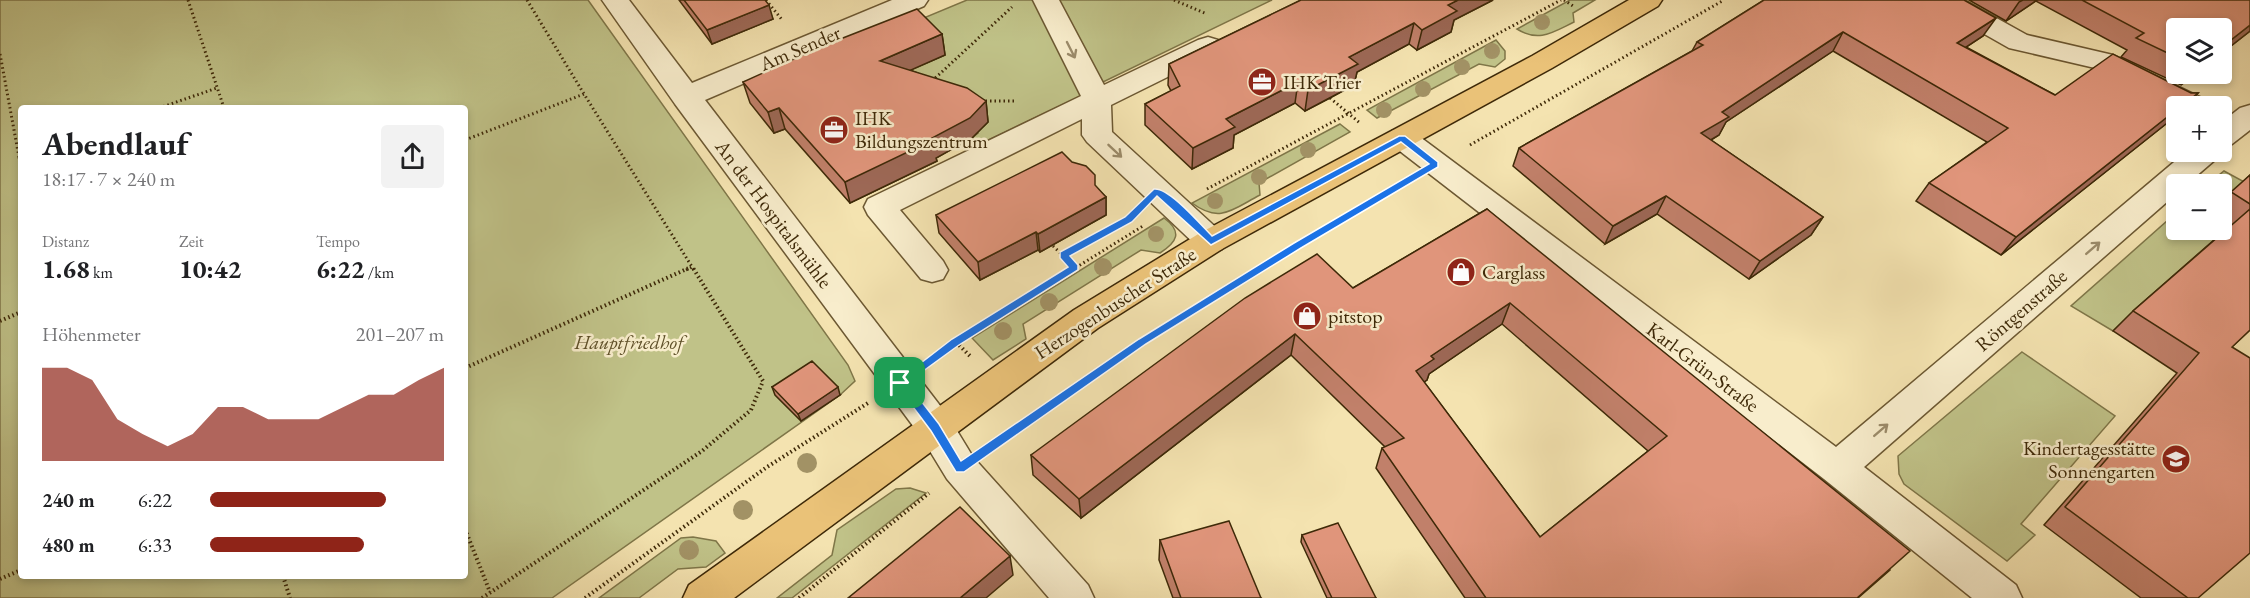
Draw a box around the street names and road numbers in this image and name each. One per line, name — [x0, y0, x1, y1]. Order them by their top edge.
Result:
street label: Am Sender — [755, 19, 845, 77]
street label: An der Hospitalsmühle — [709, 134, 838, 294]
street label: Herzogenbuscher Straße — [1029, 241, 1201, 365]
street label: Röntgenstraße — [1970, 263, 2072, 357]
street label: Karl-Grün-Straße — [1641, 316, 1765, 418]

